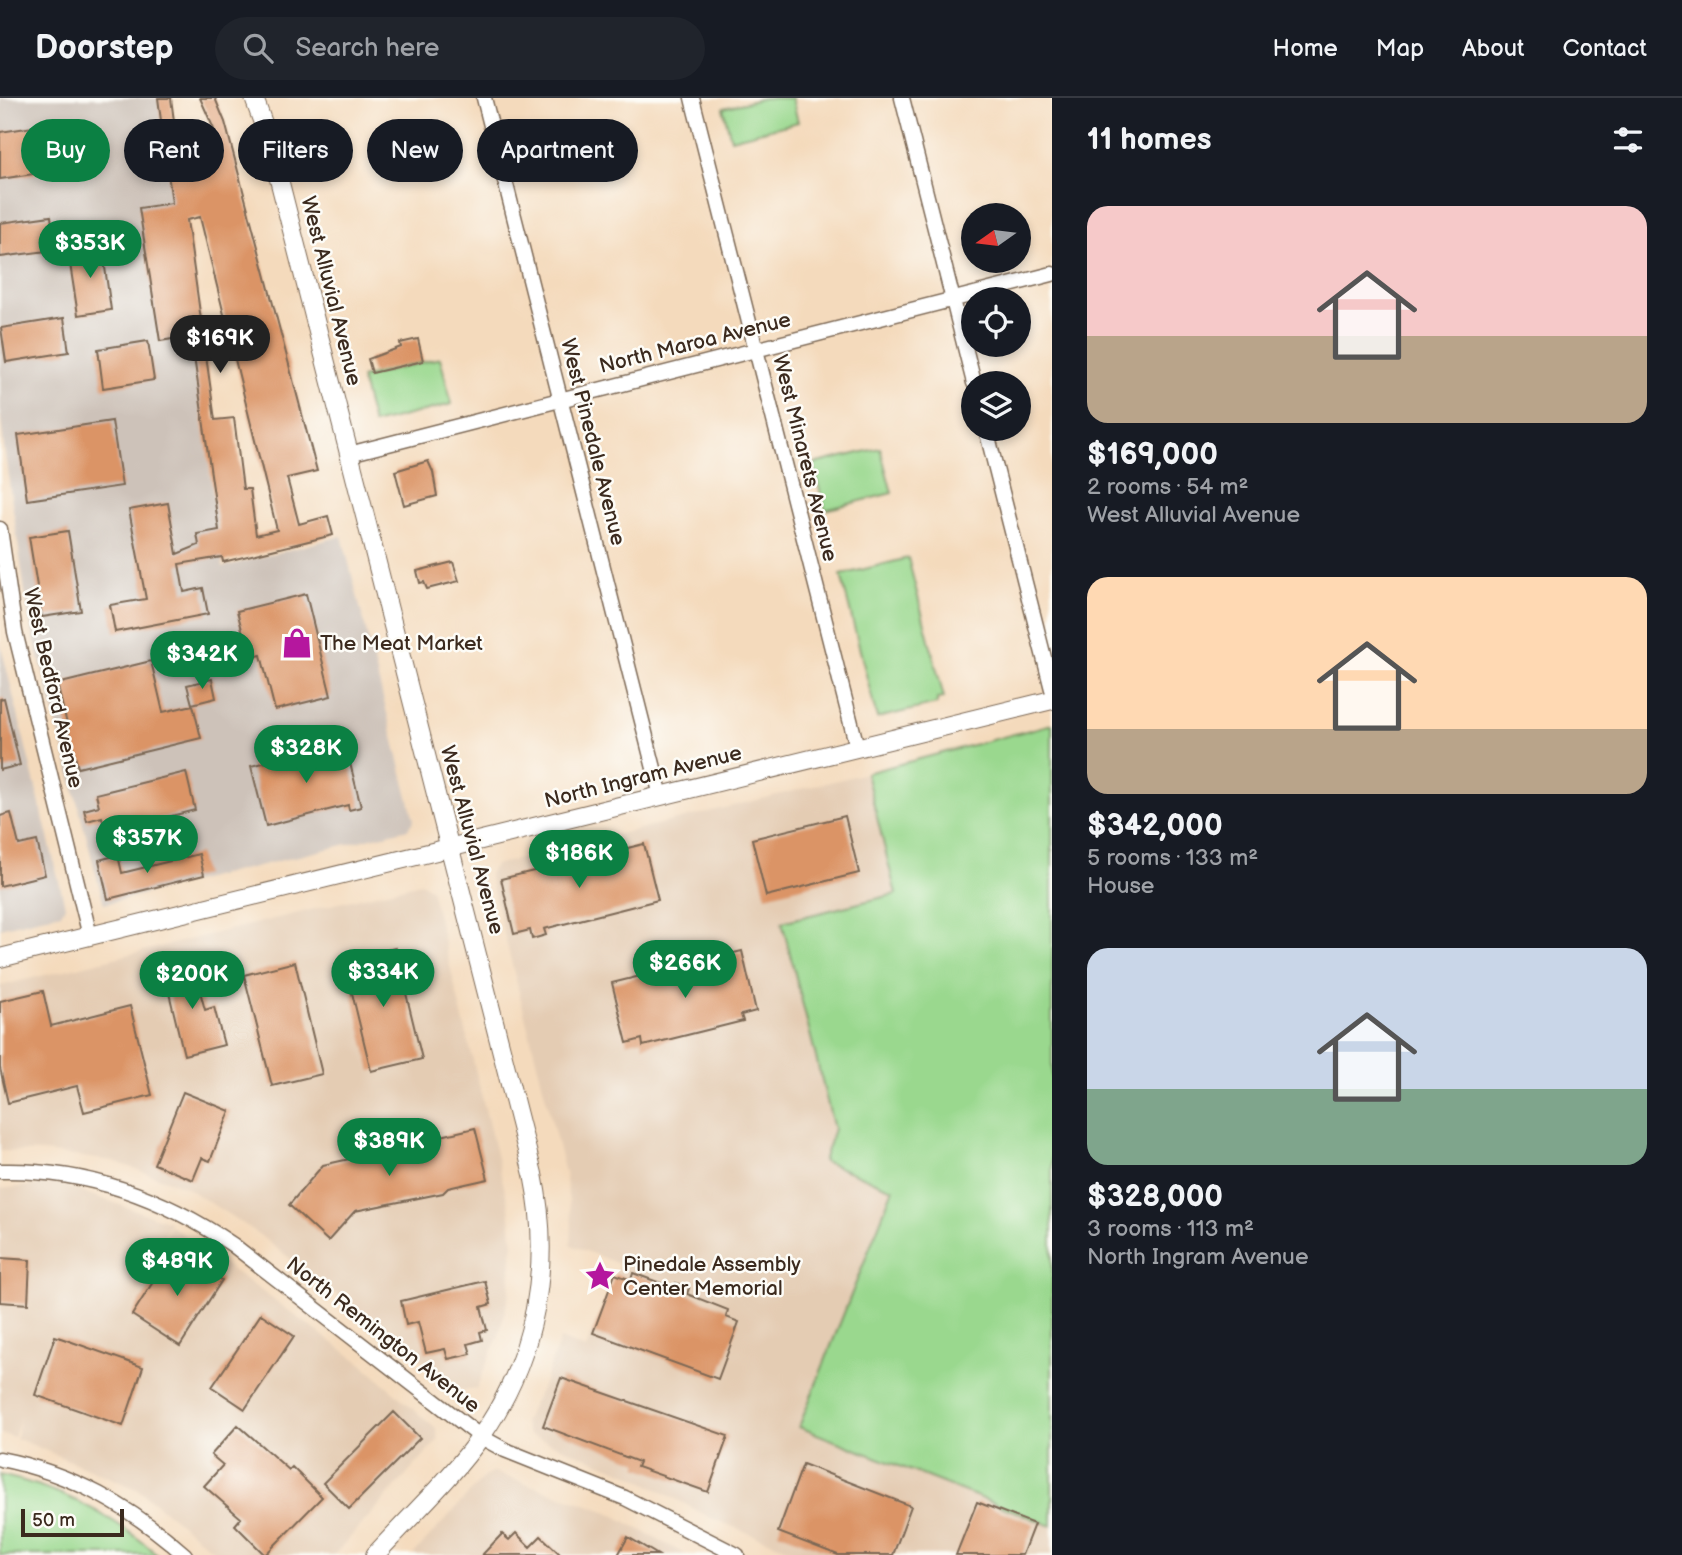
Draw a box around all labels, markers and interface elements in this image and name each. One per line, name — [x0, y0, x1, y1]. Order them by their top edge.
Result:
search box — [215, 17, 705, 80]
text: Doorstep — [35, 28, 173, 68]
icon: search — [239, 29, 277, 67]
text: Search here — [295, 33, 439, 64]
text: Home — [1273, 34, 1338, 63]
text: Map — [1376, 34, 1424, 63]
text: About — [1462, 34, 1524, 63]
text: Contact — [1562, 34, 1647, 63]
chip: Buy — [21, 119, 110, 182]
chip: Rent — [124, 119, 224, 182]
chip: Filters — [238, 119, 353, 182]
chip: New — [367, 119, 463, 182]
chip: Apartment — [477, 119, 638, 182]
icon: filters — [1609, 121, 1647, 159]
text: 11 homes — [1087, 122, 1211, 158]
street label: West Alluvial Avenue — [295, 194, 367, 388]
north arrow — [961, 203, 1031, 273]
map controls — [961, 203, 1031, 441]
pin: $353K — [41, 220, 139, 280]
text: $353K — [55, 229, 125, 257]
icon: home — [1304, 252, 1430, 378]
button: locate — [961, 287, 1031, 357]
street label: North Maroa Avenue — [597, 307, 793, 379]
pin: $169K — [171, 316, 269, 375]
text: $169K — [186, 324, 254, 352]
street label: West Pinedale Avenue — [555, 336, 631, 548]
street label: West Minarets Avenue — [767, 352, 843, 564]
button: layers — [961, 371, 1031, 441]
text: $169,000 — [1087, 437, 1218, 473]
text: 2 rooms · 54 m² — [1087, 473, 1249, 501]
text: West Alluvial Avenue — [1087, 501, 1300, 529]
street label: West Bedford Avenue — [18, 585, 88, 791]
icon: home — [1304, 623, 1430, 749]
shop icon: The Meat Market — [280, 626, 314, 660]
place label: The Meat Market — [320, 631, 483, 656]
pin: $342K — [153, 632, 251, 691]
text: $342K — [166, 640, 238, 668]
pin: $328K — [257, 726, 355, 785]
text: $328K — [270, 734, 342, 762]
street label: North Ingram Avenue — [542, 740, 744, 814]
street label: West Alluvial Avenue — [435, 743, 509, 937]
text: $342,000 — [1087, 808, 1223, 844]
pin: $357K — [98, 816, 196, 875]
text: $357K — [112, 824, 182, 852]
pin: $186K — [530, 830, 628, 890]
text: $186K — [545, 839, 613, 867]
text: 5 rooms · 133 m² — [1087, 844, 1258, 872]
text: House — [1087, 872, 1154, 900]
pin: $266K — [636, 940, 734, 1000]
text: $266K — [649, 949, 721, 977]
pin: $334K — [334, 950, 432, 1009]
pin: $200K — [143, 951, 241, 1011]
text: $334K — [347, 958, 419, 986]
text: $200K — [156, 960, 228, 988]
icon: home — [1304, 994, 1430, 1120]
pin: $389K — [340, 1118, 438, 1178]
text: $389K — [353, 1127, 425, 1155]
text: $328,000 — [1087, 1179, 1223, 1215]
text: 3 rooms · 113 m² — [1087, 1215, 1254, 1243]
pin: $489K — [128, 1238, 226, 1298]
text: North Ingram Avenue — [1087, 1243, 1309, 1271]
text: $489K — [141, 1247, 213, 1275]
street label: North Remington Avenue — [281, 1252, 485, 1418]
place label: Pinedale Assembly Center Memorial — [623, 1252, 801, 1301]
place icon: Pinedale Assembly Center Memorial — [583, 1259, 617, 1293]
scale bar — [21, 1506, 124, 1538]
text: 50 m — [32, 1509, 75, 1532]

